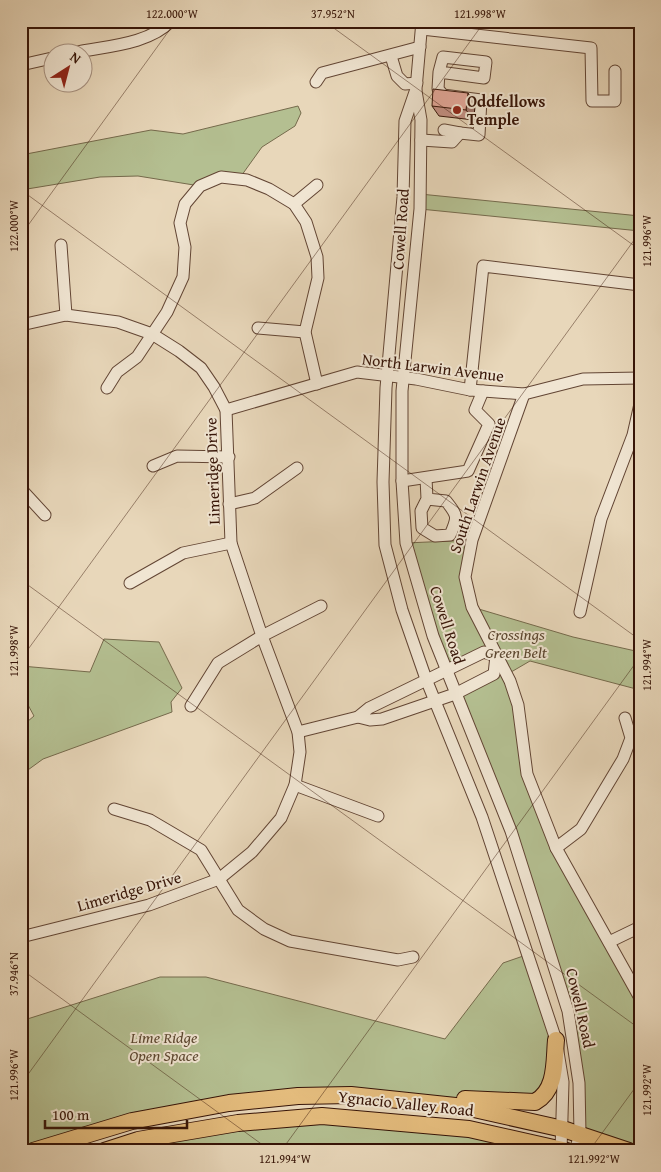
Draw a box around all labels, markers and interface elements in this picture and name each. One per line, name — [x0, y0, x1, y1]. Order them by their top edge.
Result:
text: 122.000°W — [146, 5, 199, 22]
text: 37.952°N — [311, 5, 355, 22]
text: 121.998°W — [454, 5, 507, 22]
north arrow — [42, 42, 92, 92]
text: N — [66, 47, 86, 69]
place label: Oddfellows Temple — [467, 89, 546, 131]
marker: Oddfellows Temple — [451, 104, 463, 116]
street label: Cowell Road — [385, 187, 415, 270]
text: 122.000°W — [5, 199, 22, 252]
text: 121.996°W — [638, 214, 655, 267]
street label: North Larwin Avenue — [361, 346, 505, 388]
street label: South Larwin Avenue — [442, 414, 512, 556]
street label: Limeridge Drive — [198, 417, 226, 525]
street label: Cowell Road — [424, 583, 472, 668]
park label: Crossings Green Belt — [485, 622, 548, 664]
text: 121.998°W — [5, 624, 22, 677]
text: 121.994°W — [638, 638, 655, 691]
street label: Limeridge Drive — [74, 865, 184, 917]
text: 37.946°N — [5, 952, 22, 996]
street label: Cowell Road — [560, 966, 602, 1051]
park label: Lime Ridge Open Space — [129, 1025, 199, 1067]
text: 121.996°W — [5, 1048, 22, 1101]
text: 121.992°W — [638, 1063, 655, 1116]
street label: Ygnacio Valley Road — [337, 1084, 475, 1122]
scale bar — [45, 1097, 188, 1129]
text: 100 m — [52, 1104, 90, 1125]
text: 121.994°W — [259, 1150, 312, 1167]
text: 121.992°W — [568, 1150, 621, 1167]

